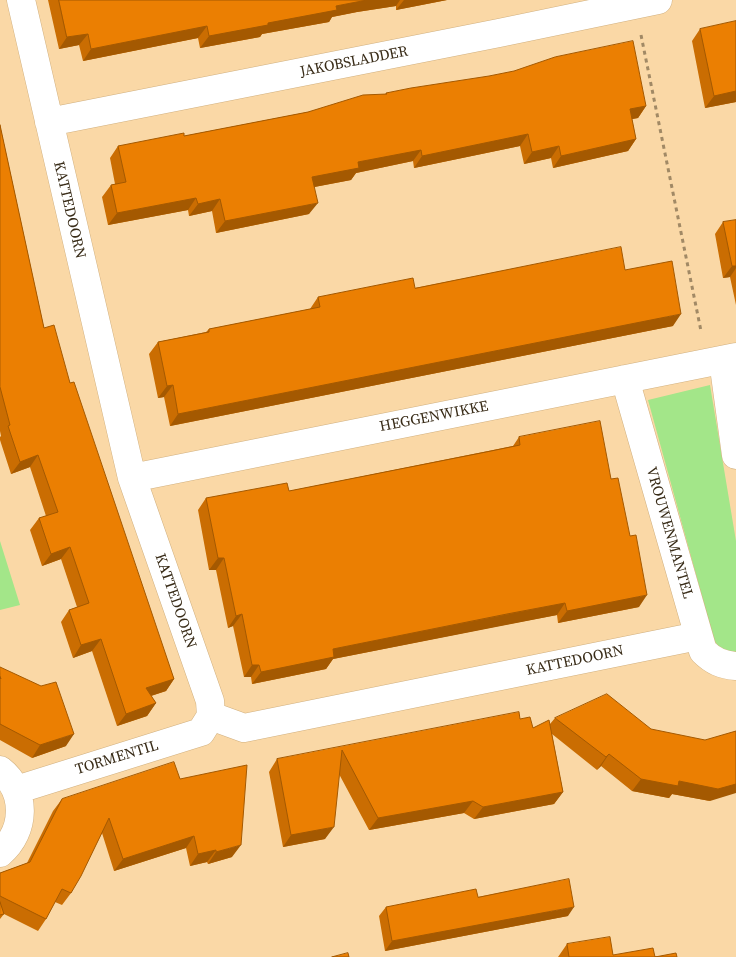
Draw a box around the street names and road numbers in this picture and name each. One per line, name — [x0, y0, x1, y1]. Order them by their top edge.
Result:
street label: JAKOBSLADDER — [299, 43, 409, 81]
street label: KATTEDOORN — [49, 160, 89, 260]
street label: HEGGENWIKKE — [378, 398, 490, 436]
street label: VROUWENMANTEL — [642, 465, 696, 601]
street label: KATTEDOORN — [150, 551, 200, 651]
street label: KATTEDOORN — [525, 642, 625, 680]
street label: TORMENTIL — [73, 737, 161, 779]

